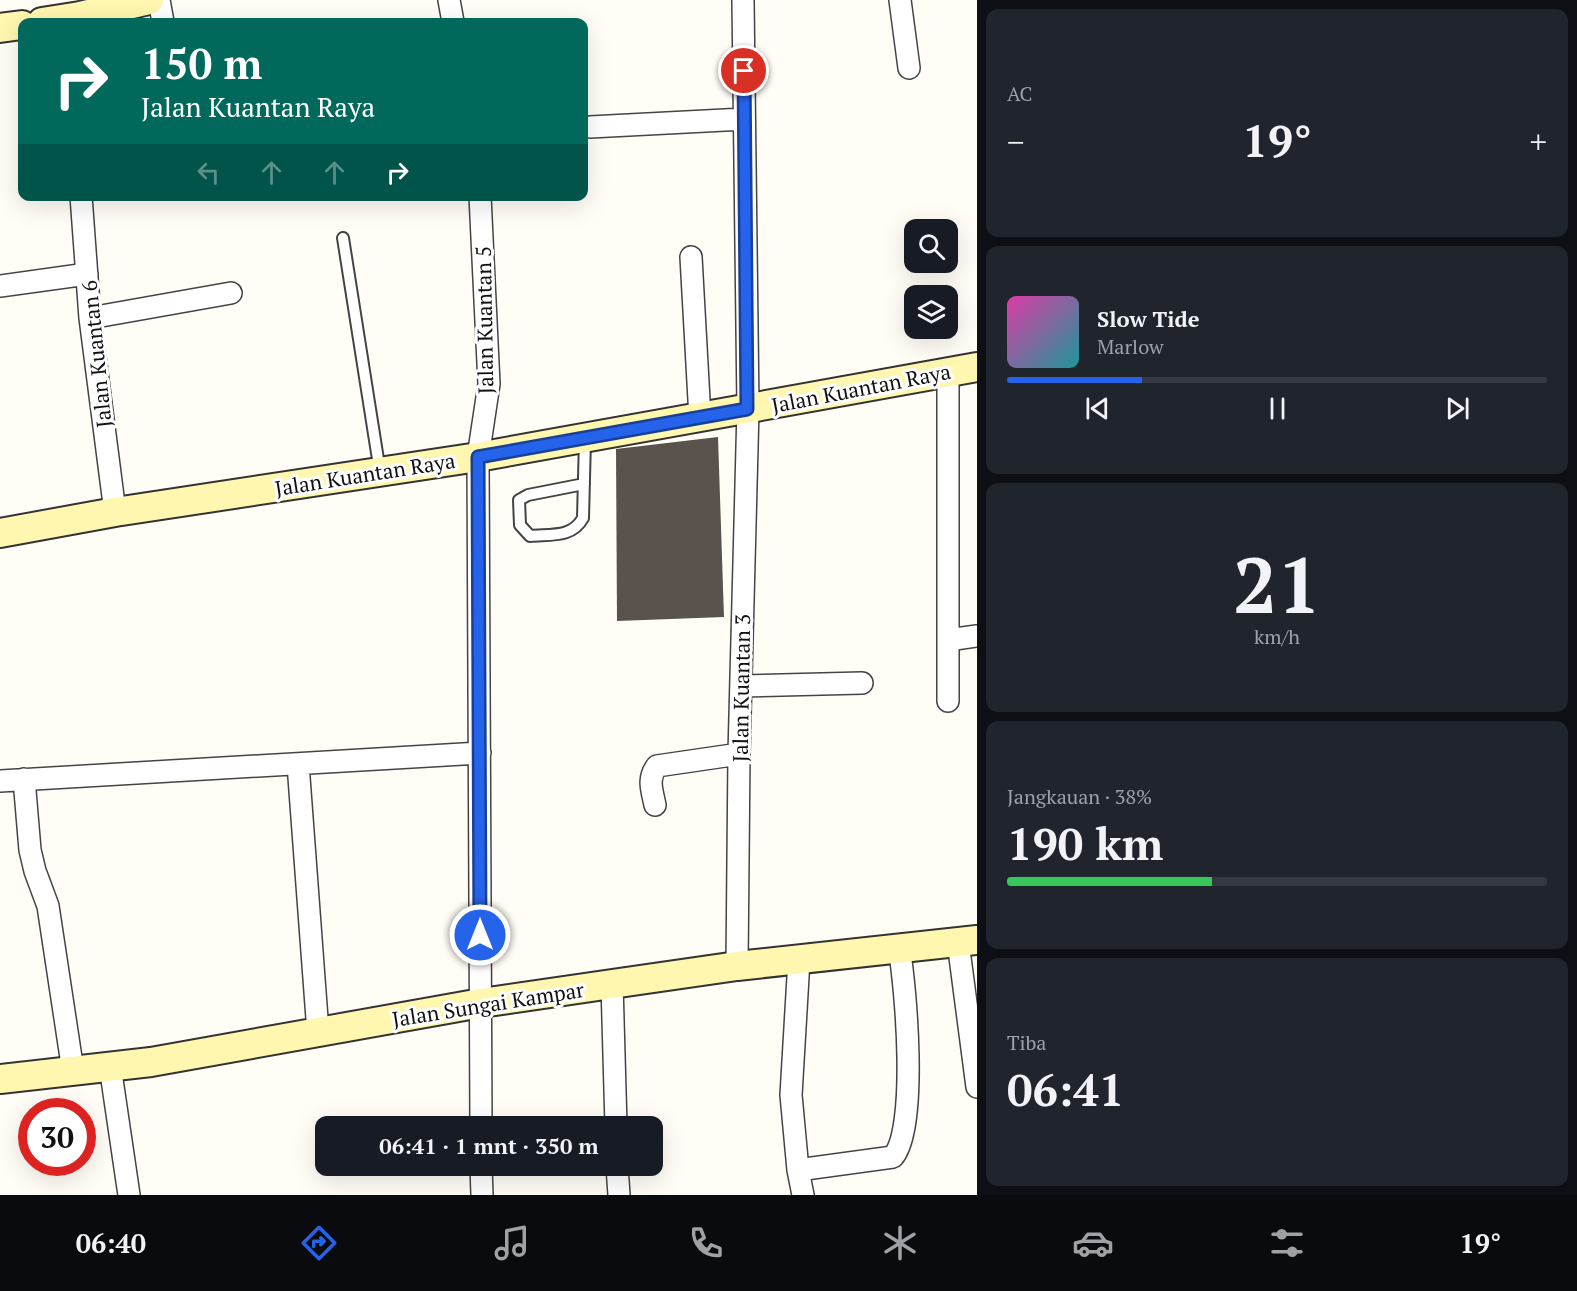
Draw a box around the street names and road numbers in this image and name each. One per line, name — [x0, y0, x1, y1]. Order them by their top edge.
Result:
street label: Jalan Kuantan 5 — [469, 246, 499, 394]
street label: Jalan Kuantan 6 — [74, 279, 118, 429]
street label: Jalan Kuantan Raya — [769, 357, 953, 419]
street label: Jalan Kuantan Raya — [273, 446, 458, 502]
street label: Jalan Kuantan 3 — [726, 614, 756, 762]
street label: Jalan Sungai Kampar — [390, 975, 586, 1033]

